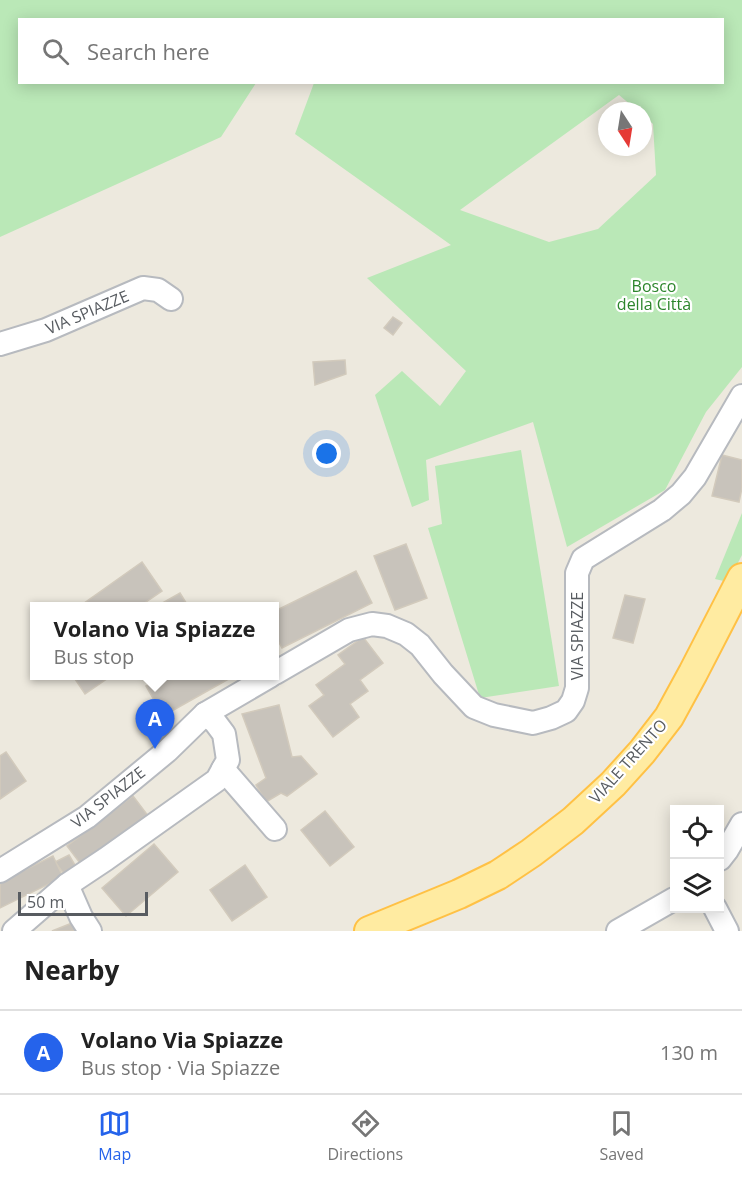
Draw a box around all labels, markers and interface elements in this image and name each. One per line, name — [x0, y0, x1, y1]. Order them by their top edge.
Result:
search box — [18, 18, 724, 84]
icon: search — [39, 35, 72, 68]
text: Search here — [87, 36, 210, 66]
north arrow — [598, 102, 652, 156]
park label: Bosco della Città — [617, 275, 691, 315]
street label: VIA SPIAZZE — [42, 285, 132, 339]
your location — [312, 439, 341, 468]
street label: VIA SPIAZZE — [566, 592, 588, 680]
popup — [30, 602, 279, 680]
text: Volano Via Spiazze — [53, 613, 256, 643]
text: Bus stop — [53, 643, 134, 670]
pin: A — [136, 700, 174, 749]
street label: VIALE TRENTO — [584, 714, 672, 808]
street label: VIA SPIAZZE — [66, 761, 150, 833]
map controls — [670, 805, 724, 913]
button: locate — [670, 805, 724, 859]
button: layers — [670, 859, 724, 913]
scale bar — [18, 889, 148, 916]
text: 50 m — [27, 891, 64, 913]
text: Nearby — [24, 952, 119, 988]
text: Volano Via Spiazze — [81, 1024, 283, 1054]
text: A — [37, 1039, 50, 1066]
text: 130 m — [660, 1039, 718, 1066]
text: Bus stop · Via Spiazze — [81, 1054, 280, 1081]
tab: Map — [98, 1107, 131, 1165]
tab: Directions — [328, 1107, 403, 1165]
tab: Saved — [599, 1107, 644, 1165]

